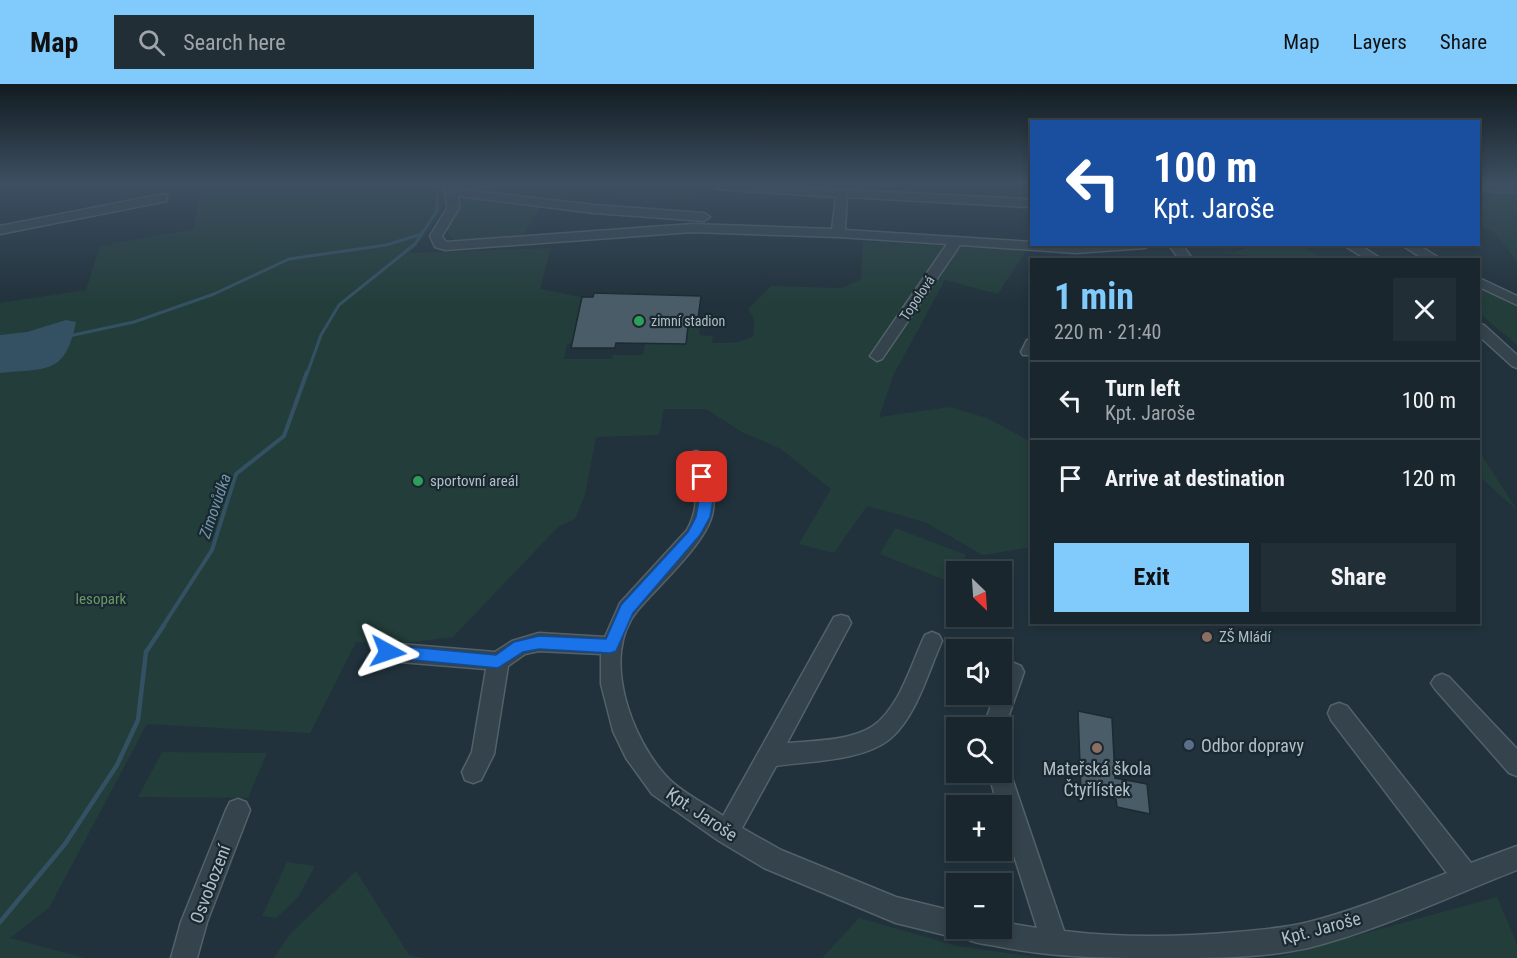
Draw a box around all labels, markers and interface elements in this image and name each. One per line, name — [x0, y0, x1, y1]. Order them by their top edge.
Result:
search box — [114, 15, 534, 69]
text: Map — [30, 26, 78, 59]
icon: search — [135, 26, 168, 59]
text: Search here — [183, 30, 286, 55]
text: Map — [1283, 30, 1320, 54]
text: Layers — [1353, 30, 1407, 54]
text: Share — [1440, 30, 1487, 54]
text: 100 m — [1153, 143, 1258, 192]
icon: left — [1054, 144, 1132, 222]
text: Kpt. Jaroše — [1153, 193, 1275, 225]
street label: Topolová — [896, 273, 938, 323]
text: 1 min — [1054, 276, 1134, 318]
button: close — [1393, 278, 1456, 341]
place label: zimní stadion — [651, 313, 725, 329]
marker: zimní stadion — [632, 314, 646, 328]
text: 220 m · 21:40 — [1054, 320, 1161, 344]
text: Turn left — [1105, 376, 1180, 401]
icon: left — [1054, 384, 1087, 417]
text: 100 m — [1402, 388, 1456, 413]
text: Kpt. Jaroše — [1105, 401, 1195, 425]
pin — [676, 451, 727, 502]
icon: arrive — [685, 460, 718, 493]
icon: arrive — [1054, 462, 1087, 495]
text: Arrive at destination — [1105, 466, 1285, 491]
text: 120 m — [1402, 466, 1456, 491]
water label: Zimovůdka — [195, 471, 235, 542]
place label: sportovní areál — [430, 472, 518, 490]
marker: sportovní areál — [411, 474, 425, 488]
button: Exit — [1054, 543, 1249, 612]
button: Share — [1261, 543, 1456, 612]
north arrow — [946, 561, 1012, 627]
map controls — [946, 561, 1012, 939]
park label: lesopark — [76, 590, 127, 608]
position arrow — [356, 620, 420, 684]
place label: ZŠ Mládí — [1219, 628, 1272, 646]
marker: ZŠ Mládí — [1200, 630, 1214, 644]
button: sound — [946, 639, 1012, 705]
button: search — [946, 717, 1012, 783]
place label: Odbor dopravy — [1201, 735, 1304, 756]
marker: Odbor dopravy — [1182, 738, 1196, 752]
marker: Mateřská škola Čtyřlístek — [1090, 741, 1104, 755]
place label: Mateřská škola Čtyřlístek — [1043, 758, 1151, 800]
street label: Kpt. Jaroše — [663, 783, 741, 845]
button: + — [946, 795, 1012, 861]
street label: Osvobození — [185, 841, 235, 926]
button: − — [946, 873, 1012, 939]
street label: Kpt. Jaroše — [1279, 907, 1363, 949]

